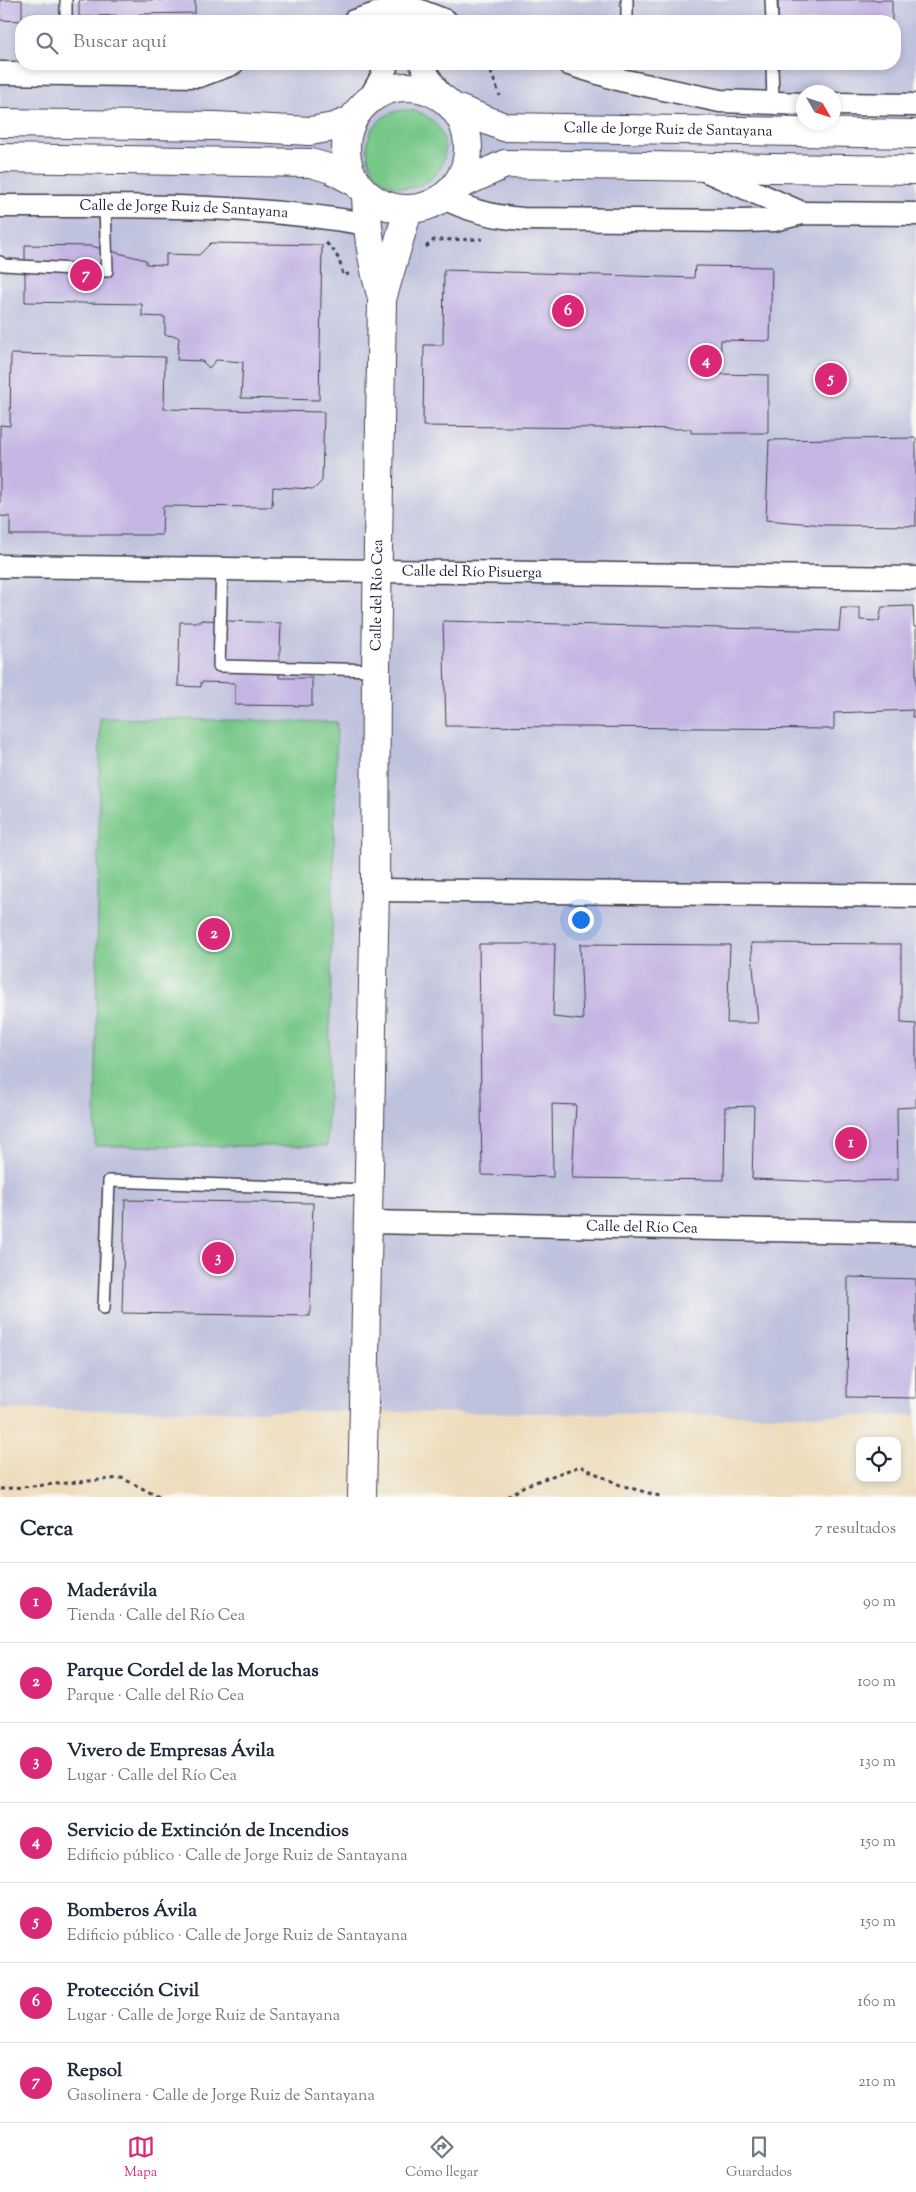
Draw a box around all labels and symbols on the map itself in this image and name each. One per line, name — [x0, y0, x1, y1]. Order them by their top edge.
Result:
north arrow — [796, 85, 841, 130]
street label: Calle de Jorge Ruiz de Santayana — [564, 118, 773, 142]
street label: Calle de Jorge Ruiz de Santayana — [80, 195, 289, 224]
pin: 7 — [70, 256, 102, 294]
pin: 6 — [552, 292, 584, 330]
pin: 4 — [690, 342, 722, 380]
pin: 5 — [815, 360, 847, 398]
street label: Calle del Río Cea — [366, 539, 389, 651]
street label: Calle del Río Pisuerga — [402, 561, 542, 584]
your location — [568, 907, 594, 933]
pin: 2 — [198, 915, 230, 953]
pin: 1 — [835, 1124, 867, 1162]
street label: Calle del Río Cea — [586, 1216, 698, 1239]
pin: 3 — [202, 1239, 234, 1277]

